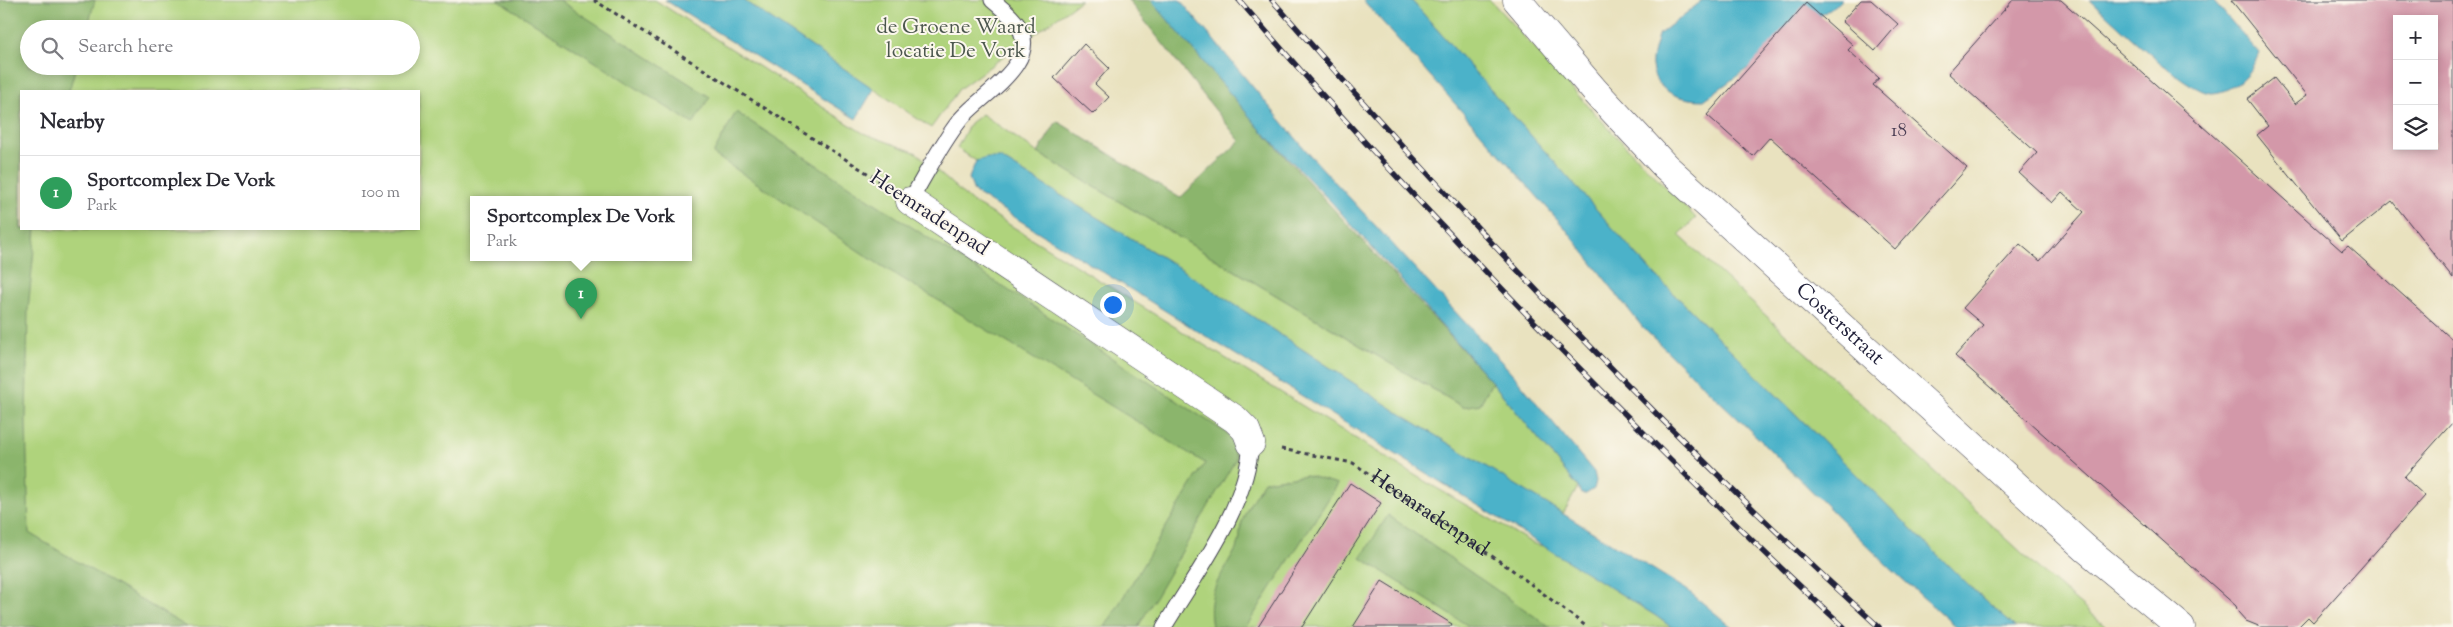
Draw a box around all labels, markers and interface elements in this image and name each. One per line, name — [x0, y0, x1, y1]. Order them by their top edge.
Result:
park label: de Groene Waard locatie De Vork — [876, 13, 1036, 67]
map controls — [2393, 15, 2438, 150]
button: + — [2393, 15, 2438, 60]
search box — [20, 20, 420, 75]
icon: search — [38, 34, 66, 62]
text: Search here — [78, 34, 173, 61]
button: − — [2393, 60, 2438, 105]
button: layers — [2393, 105, 2438, 150]
text: Nearby — [40, 108, 105, 138]
house number: 18 — [1891, 118, 1907, 145]
street label: Heemradenpad — [863, 164, 995, 264]
text: Sportcomplex De Vork — [87, 168, 275, 195]
text: 1 — [53, 182, 59, 205]
text: 100 m — [361, 182, 400, 205]
text: Park — [87, 195, 118, 218]
popup — [470, 196, 692, 261]
text: Sportcomplex De Vork — [487, 204, 675, 231]
text: Park — [487, 231, 517, 254]
street label: Costerstraat — [1788, 276, 1890, 373]
pin: 1 — [565, 278, 597, 319]
your location — [1100, 292, 1126, 318]
street label: Heemradenpad — [1364, 463, 1495, 565]

